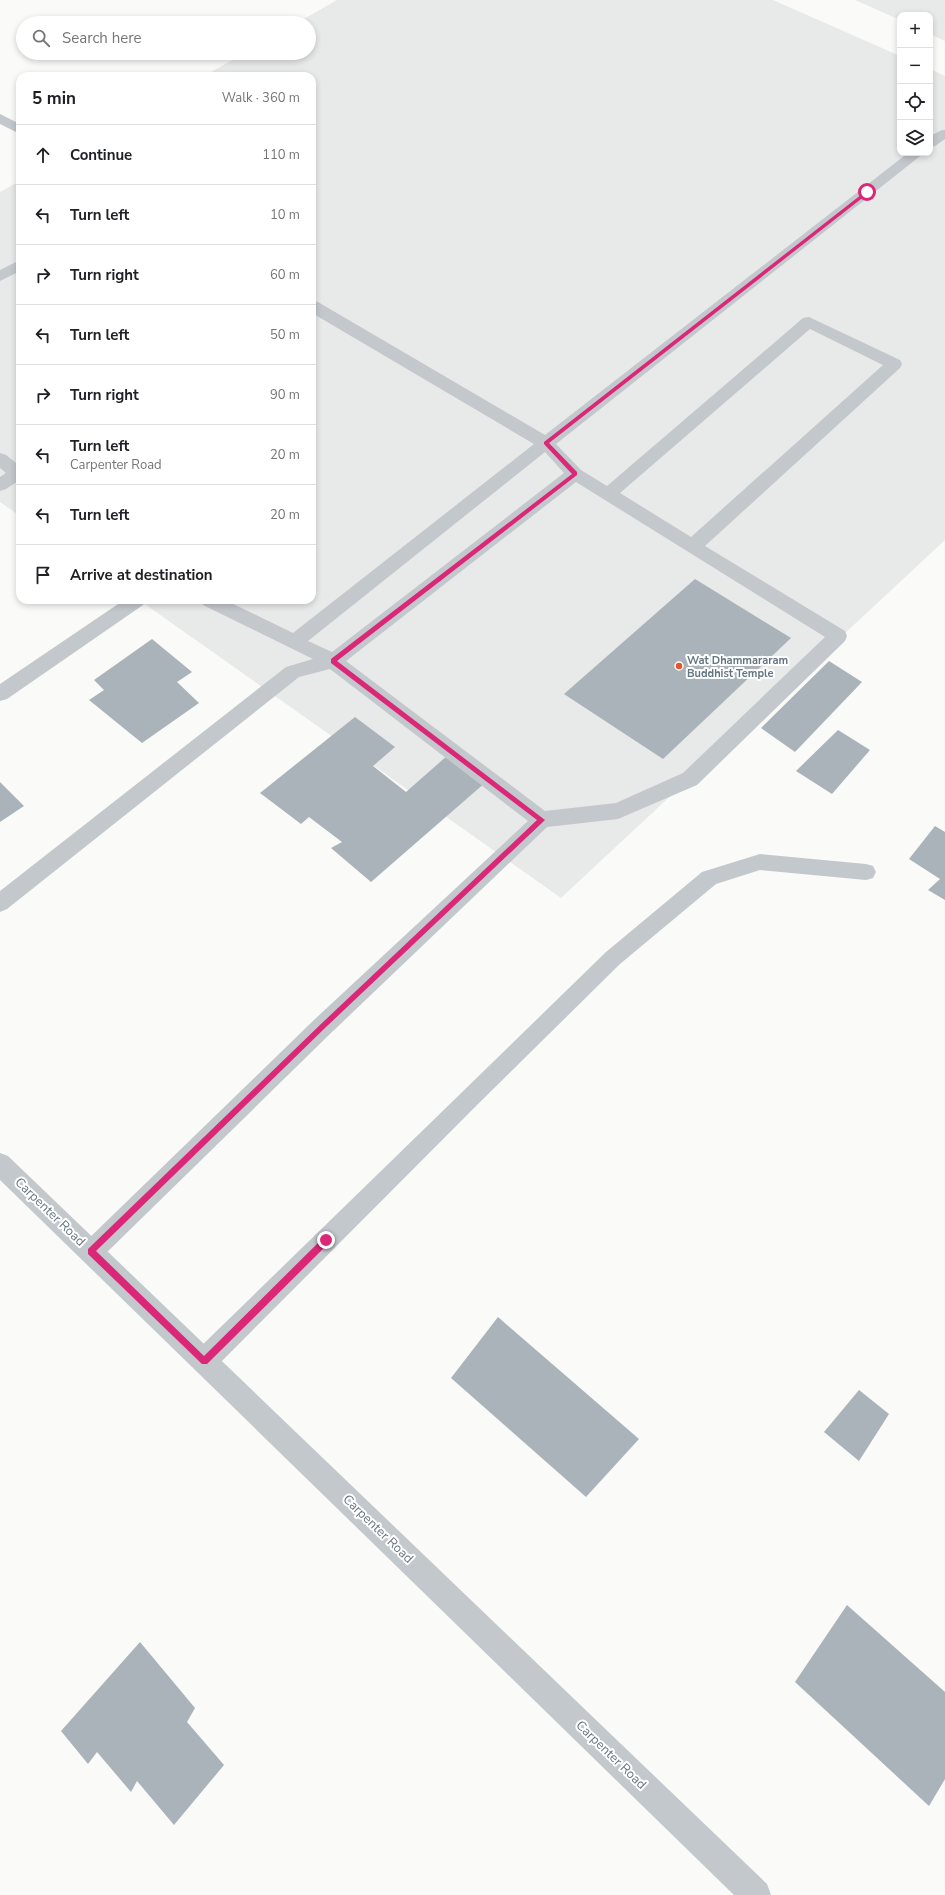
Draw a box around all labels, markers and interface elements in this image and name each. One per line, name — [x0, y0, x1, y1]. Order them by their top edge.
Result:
map controls — [897, 12, 933, 156]
button: + — [897, 12, 933, 48]
search box — [16, 16, 316, 60]
icon: search — [30, 27, 52, 49]
text: Search here — [62, 28, 142, 48]
button: − — [897, 48, 933, 84]
button: locate — [897, 84, 933, 120]
text: 5 min — [32, 87, 76, 110]
text: Walk · 360 m — [222, 89, 300, 107]
button: layers — [897, 120, 933, 156]
icon: ahead — [32, 144, 54, 166]
text: Continue — [70, 145, 132, 165]
text: 110 m — [262, 146, 300, 164]
route start — [858, 183, 876, 201]
icon: left — [32, 204, 54, 226]
text: Turn left — [70, 205, 129, 225]
text: 10 m — [270, 206, 300, 224]
icon: right — [32, 264, 54, 286]
text: Turn right — [70, 265, 139, 285]
text: 60 m — [270, 266, 300, 284]
icon: left — [32, 324, 54, 346]
text: Turn left — [70, 325, 129, 345]
text: 50 m — [270, 326, 300, 344]
icon: right — [32, 384, 54, 406]
text: Turn right — [70, 385, 139, 405]
text: 90 m — [270, 386, 300, 404]
text: Turn left — [70, 436, 129, 456]
icon: left — [32, 444, 54, 466]
text: 20 m — [270, 446, 300, 464]
text: Carpenter Road — [70, 456, 162, 474]
icon: left — [32, 504, 54, 526]
text: Turn left — [70, 505, 129, 525]
text: 20 m — [270, 506, 300, 524]
icon: arrive — [32, 564, 54, 586]
text: Arrive at destination — [70, 565, 213, 585]
place label: Wat Dhammararam Buddhist Temple — [687, 653, 788, 681]
marker: Wat Dhammararam Buddhist Temple — [674, 661, 684, 671]
street label: Carpenter Road — [11, 1174, 89, 1250]
route end — [317, 1231, 335, 1249]
street label: Carpenter Road — [339, 1491, 417, 1567]
street label: Carpenter Road — [572, 1717, 650, 1793]

